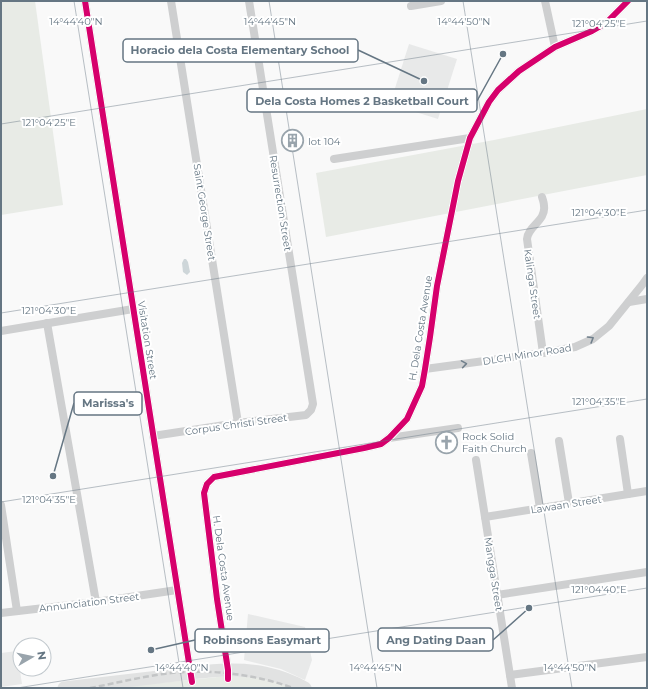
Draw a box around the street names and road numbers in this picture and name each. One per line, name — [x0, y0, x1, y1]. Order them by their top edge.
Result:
street label: Resurrection Street — [266, 154, 295, 252]
street label: Saint George Street — [190, 163, 219, 261]
street label: Kalinga Street — [521, 248, 544, 320]
street label: H. Dela Costa Avenue — [406, 274, 435, 382]
street label: Visitation Street — [135, 300, 160, 380]
street label: DLCH Minor Road — [482, 341, 572, 368]
street label: Corpus Christi Street — [184, 411, 288, 438]
street label: Lawaan Street — [530, 492, 603, 517]
street label: H. Dela Costa Avenue — [210, 514, 237, 622]
street label: Mangga Street — [481, 536, 506, 612]
street label: Annunciation Street — [38, 590, 140, 615]

